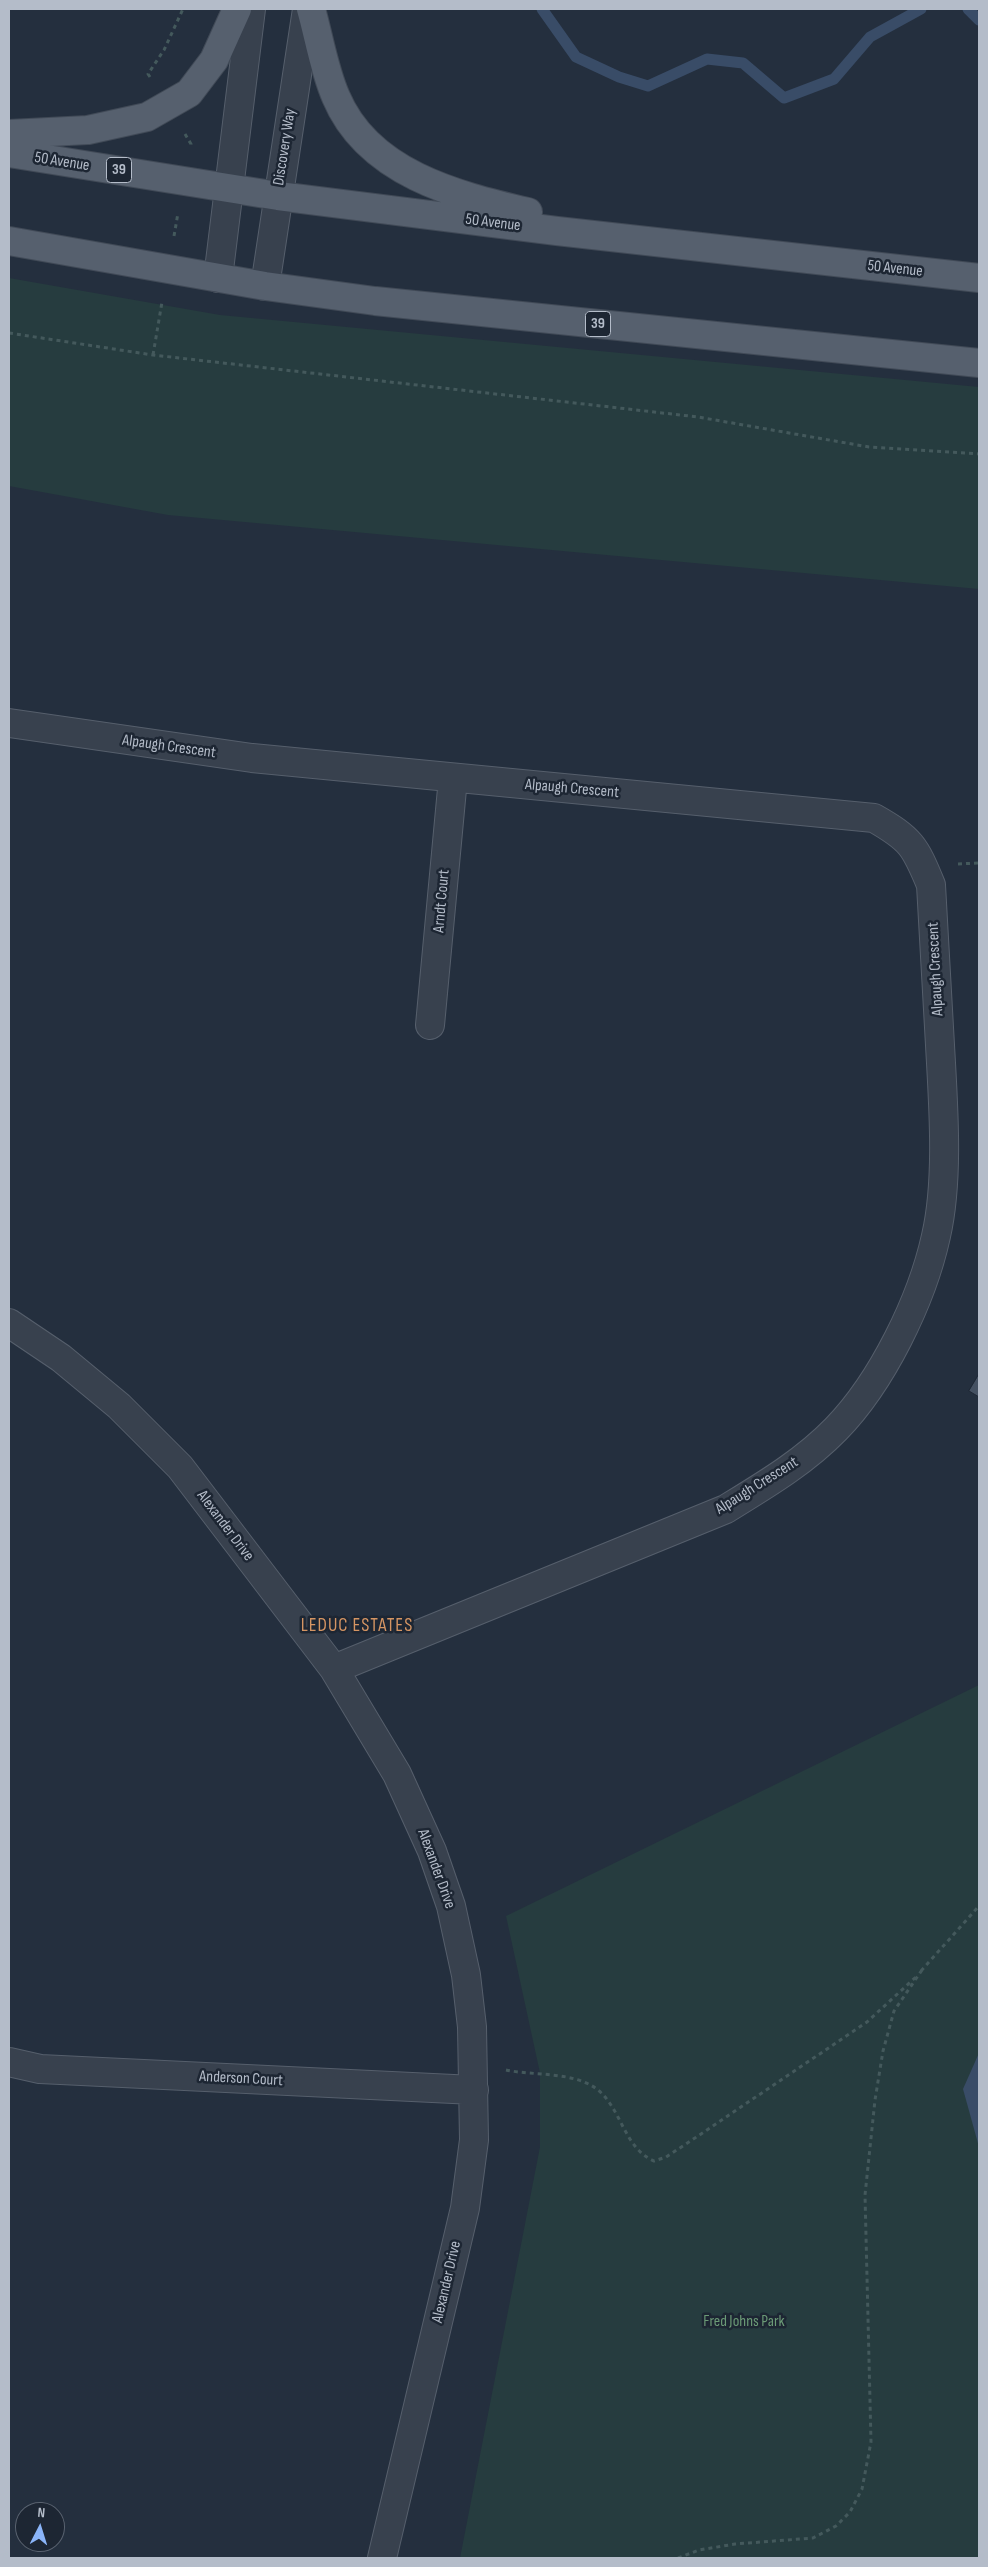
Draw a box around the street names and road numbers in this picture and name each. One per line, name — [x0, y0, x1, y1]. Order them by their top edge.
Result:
street label: Discovery Way — [269, 107, 301, 187]
street label: 50 Avenue — [33, 148, 91, 176]
road number: 39 — [106, 158, 132, 182]
street label: 50 Avenue — [464, 210, 522, 236]
street label: 50 Avenue — [867, 257, 923, 281]
road number: 39 — [586, 312, 610, 336]
street label: Alpaugh Crescent — [121, 731, 217, 763]
street label: Alpaugh Crescent — [524, 775, 620, 803]
street label: Arndt Court — [430, 869, 454, 933]
street label: Alpaugh Crescent — [924, 922, 948, 1016]
street label: Alpaugh Crescent — [712, 1453, 802, 1519]
street label: Alexander Drive — [192, 1487, 258, 1565]
street label: Alexander Drive — [413, 1827, 459, 1911]
street label: Anderson Court — [199, 2067, 283, 2091]
street label: Alexander Drive — [428, 2239, 466, 2325]

